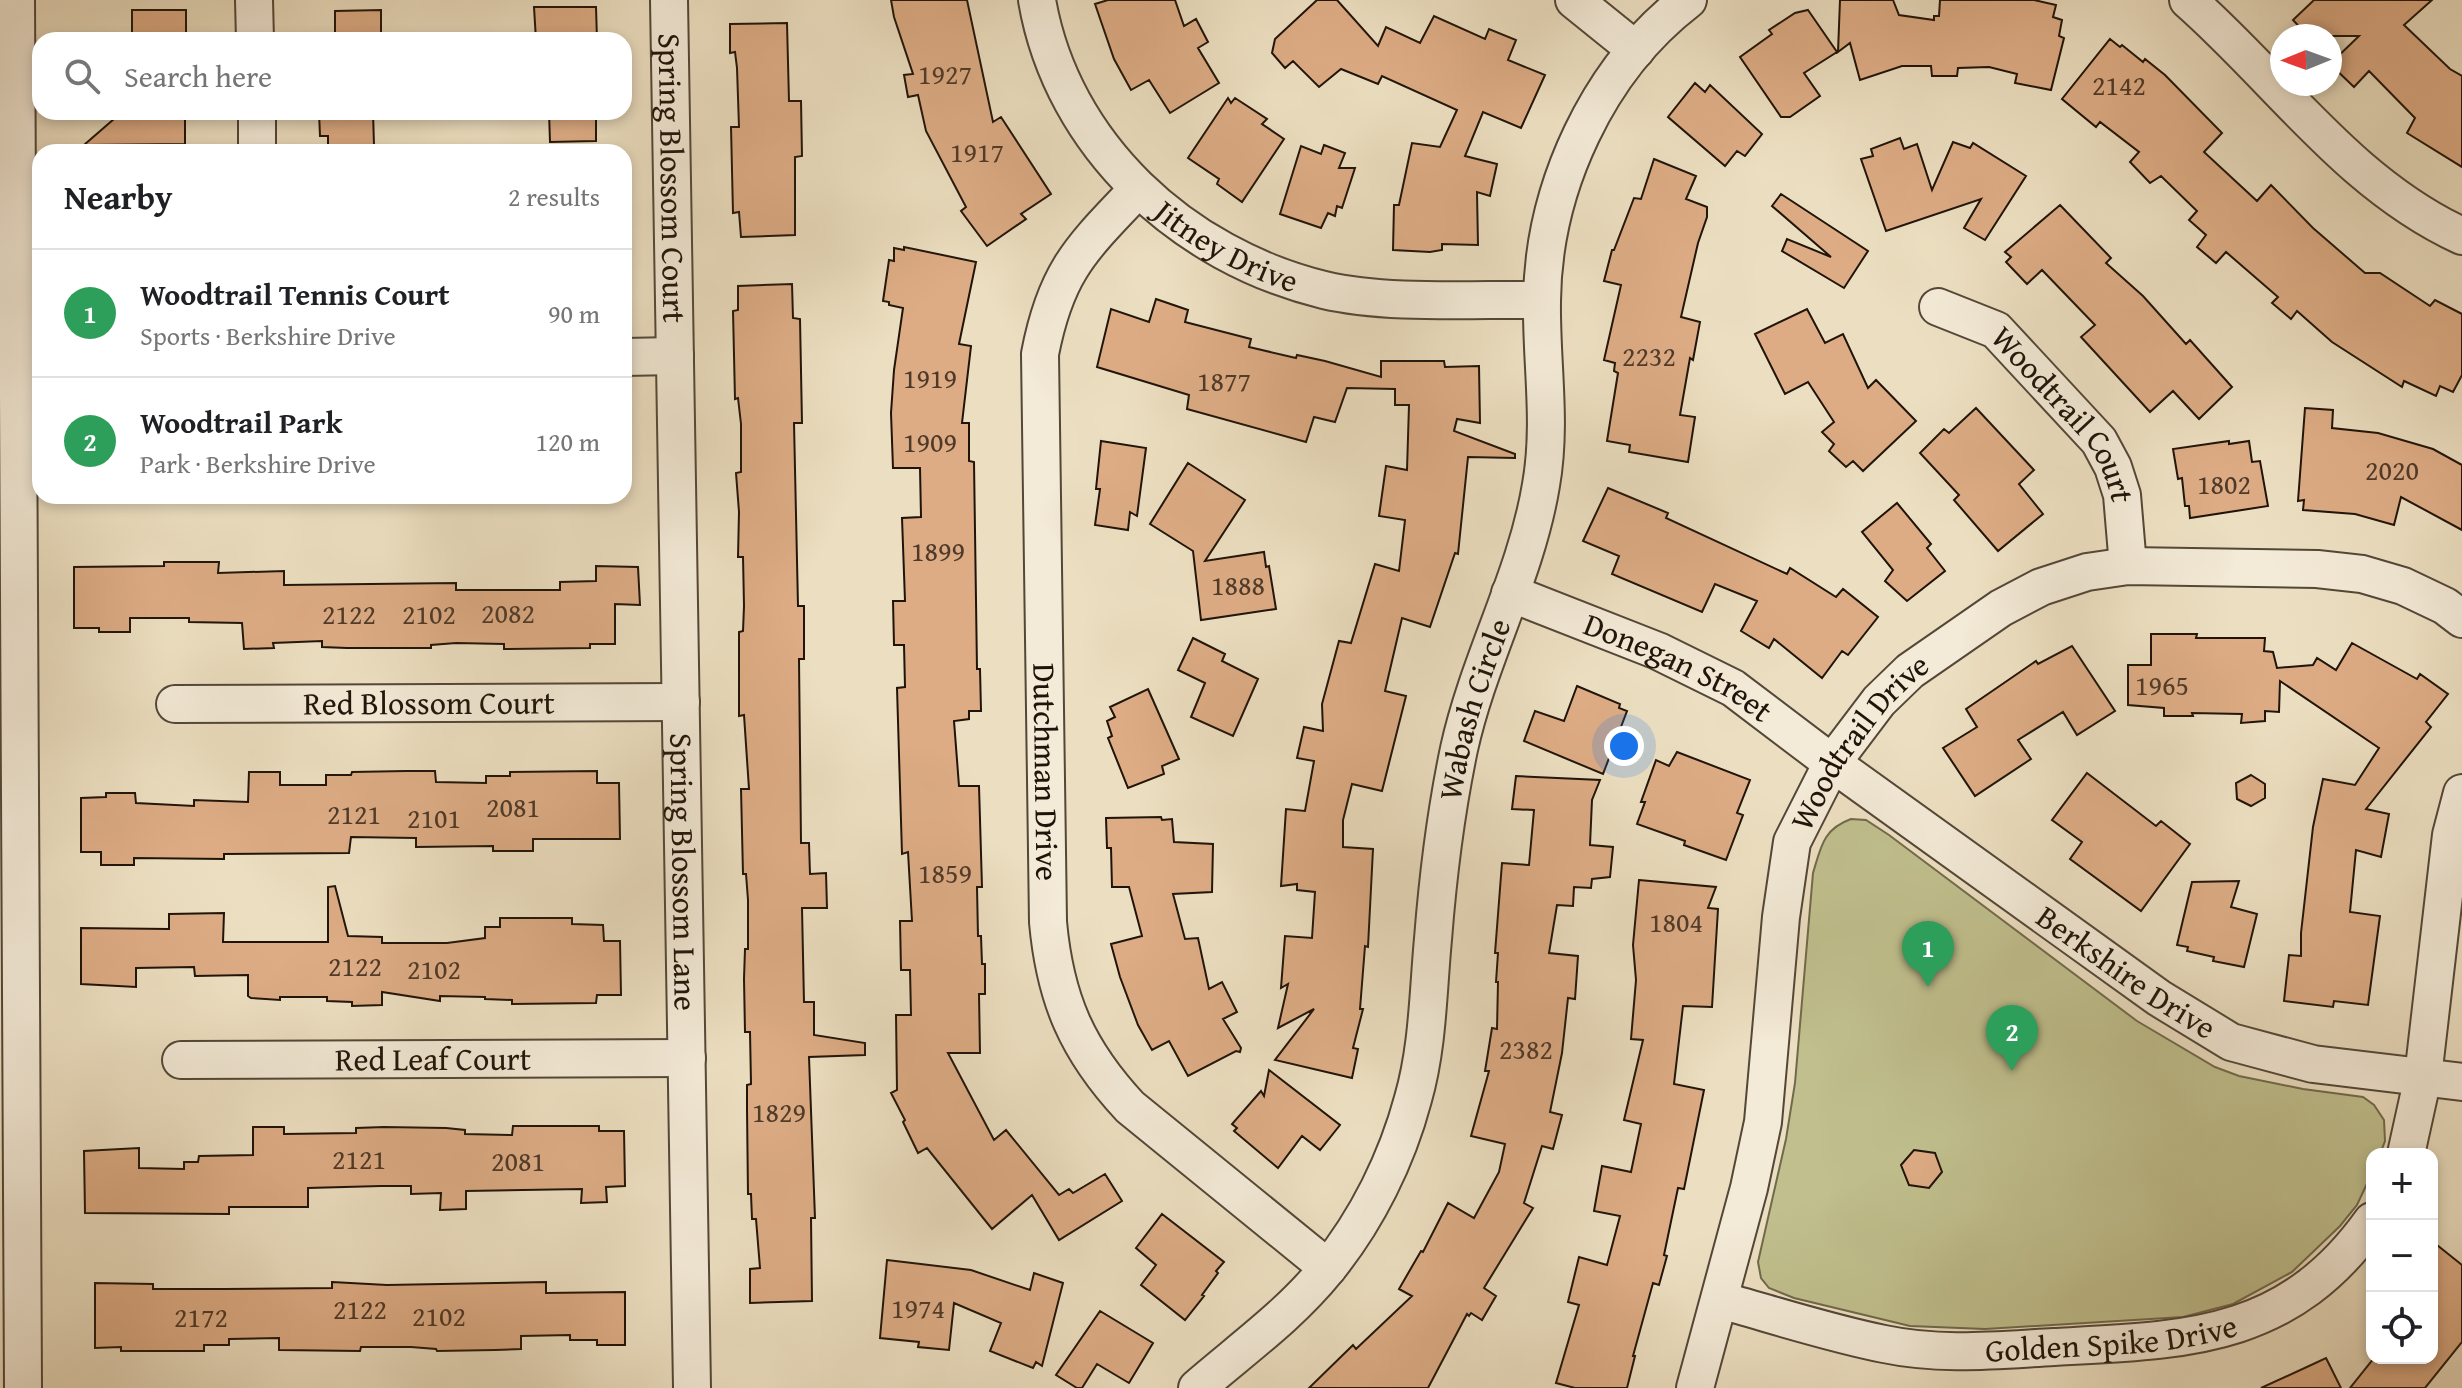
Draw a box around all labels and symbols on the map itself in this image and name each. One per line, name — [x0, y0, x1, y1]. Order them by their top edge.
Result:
north arrow — [2270, 24, 2342, 96]
street label: Spring Blossom Court — [647, 33, 698, 323]
house number: 1927 — [918, 53, 972, 94]
house number: 2142 — [2092, 64, 2146, 105]
house number: 1917 — [950, 131, 1004, 172]
street label: Jitney Drive — [1141, 186, 1304, 304]
street label: Woodtrail Court — [1980, 315, 2147, 504]
house number: 2232 — [1622, 335, 1676, 376]
house number: 1919 — [903, 357, 957, 398]
house number: 1877 — [1197, 360, 1251, 401]
house number: 1909 — [903, 421, 957, 462]
house number: 2020 — [2365, 449, 2419, 490]
house number: 1802 — [2197, 463, 2251, 504]
house number: 1899 — [911, 530, 965, 571]
house number: 1888 — [1211, 564, 1265, 605]
house number: 2082 — [481, 592, 535, 633]
house number: 2122 — [322, 593, 376, 634]
house number: 2102 — [402, 593, 456, 634]
street label: Donegan Street — [1577, 600, 1783, 733]
street label: Wabash Circle — [1426, 611, 1522, 804]
street label: Woodtrail Drive — [1778, 641, 1938, 838]
street label: Dutchman Drive — [1021, 663, 1071, 881]
house number: 1965 — [2135, 664, 2189, 705]
street label: Red Blossom Court — [303, 678, 555, 726]
your location — [1604, 726, 1644, 766]
street label: Spring Blossom Lane — [658, 732, 710, 1011]
house number: 2081 — [486, 786, 540, 827]
house number: 2121 — [327, 793, 381, 834]
house number: 2101 — [407, 797, 461, 838]
house number: 1859 — [918, 852, 972, 893]
street label: Berkshire Drive — [2027, 893, 2225, 1050]
house number: 1804 — [1649, 901, 1703, 942]
pin: 1 — [1902, 921, 1954, 987]
house number: 2122 — [328, 945, 382, 986]
house number: 2102 — [407, 948, 461, 989]
pin: 2 — [1986, 1005, 2038, 1071]
house number: 2382 — [1499, 1028, 1553, 1069]
street label: Red Leaf Court — [335, 1035, 531, 1082]
house number: 1829 — [752, 1091, 806, 1132]
house number: 2121 — [332, 1138, 386, 1179]
house number: 2081 — [491, 1140, 545, 1181]
house number: 1974 — [891, 1287, 945, 1328]
house number: 2122 — [333, 1288, 387, 1329]
house number: 2102 — [412, 1295, 466, 1336]
house number: 2172 — [174, 1296, 228, 1337]
street label: Golden Spike Drive — [1984, 1302, 2242, 1374]

